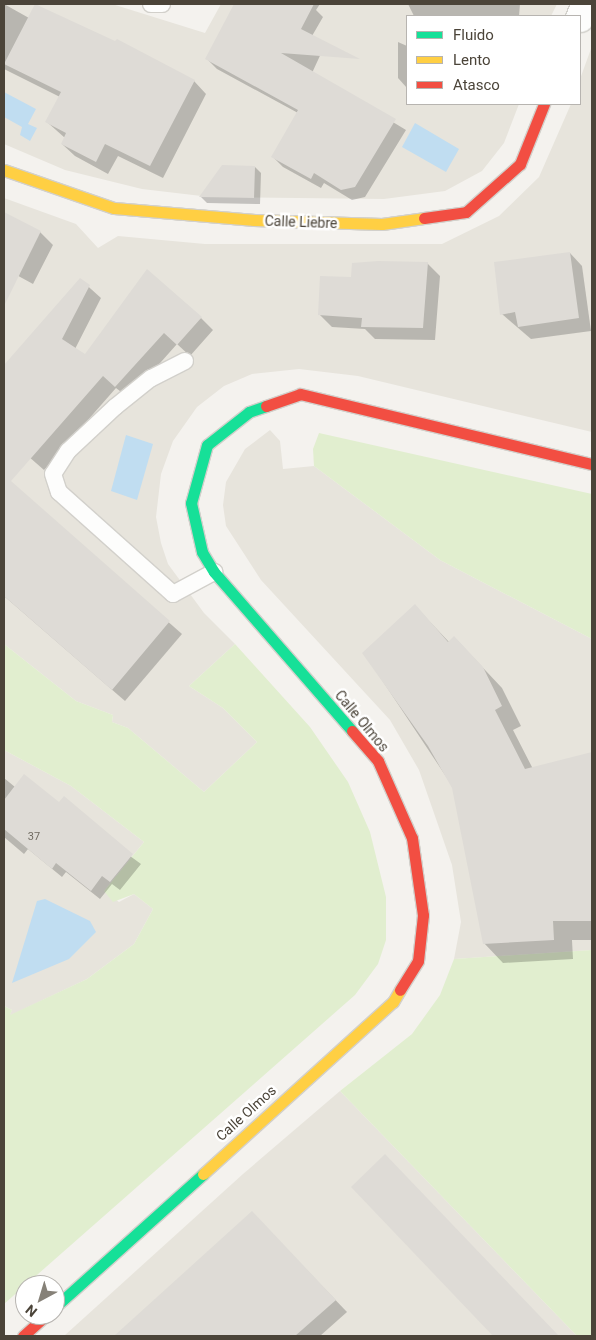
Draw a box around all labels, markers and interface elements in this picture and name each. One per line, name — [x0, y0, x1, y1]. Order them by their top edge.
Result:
legend — [406, 15, 581, 105]
text: Fluido — [453, 26, 494, 44]
text: Lento — [453, 51, 491, 69]
text: Atasco — [453, 76, 500, 94]
street label: Calle Liebre — [264, 212, 338, 232]
street label: Calle Olmos — [331, 687, 393, 755]
house number: 37 — [28, 830, 40, 844]
street label: Calle Olmos — [213, 1082, 279, 1144]
north arrow — [15, 1275, 65, 1325]
text: N — [22, 1302, 40, 1320]

